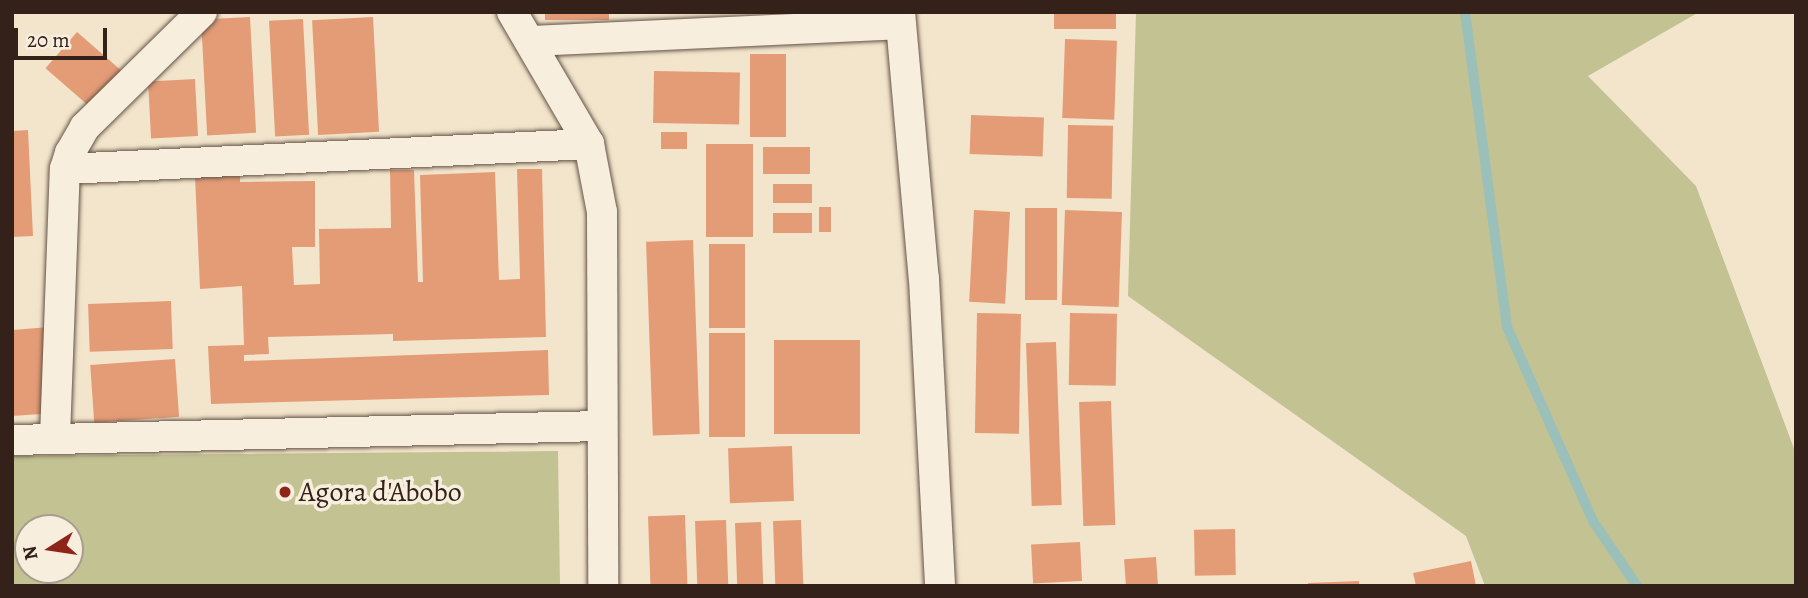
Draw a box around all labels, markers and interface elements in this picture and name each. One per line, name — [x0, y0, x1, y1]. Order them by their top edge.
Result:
scale bar — [18, 14, 110, 58]
text: 20 m — [27, 26, 70, 54]
place label: Agora d'Abobo — [299, 475, 462, 509]
marker: Agora d'Abobo — [277, 484, 293, 500]
north arrow — [14, 514, 84, 584]
text: N — [16, 543, 45, 562]

